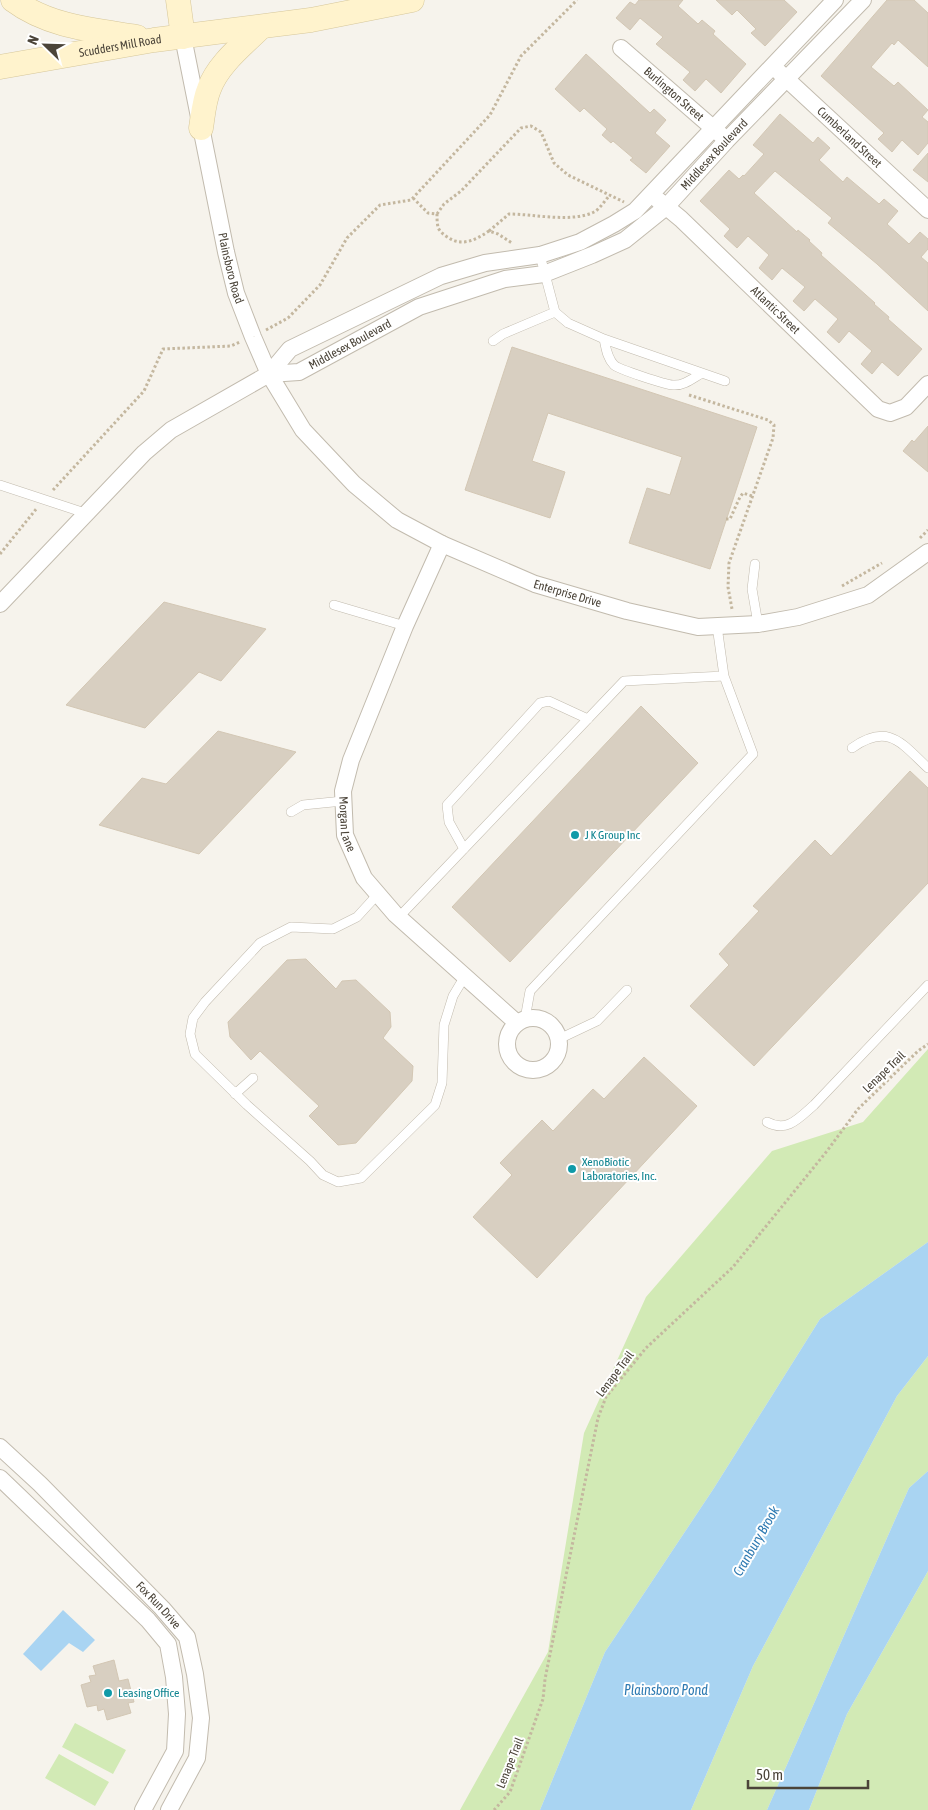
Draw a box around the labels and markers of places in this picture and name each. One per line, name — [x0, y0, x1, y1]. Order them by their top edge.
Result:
place label: J K Group Inc — [585, 828, 641, 842]
marker: J K Group Inc — [569, 829, 581, 841]
place label: XenoBiotic Laboratories, Inc. — [582, 1155, 657, 1183]
marker: XenoBiotic Laboratories, Inc. — [566, 1163, 578, 1175]
place label: Leasing Office — [118, 1686, 179, 1700]
marker: Leasing Office — [102, 1687, 114, 1699]

